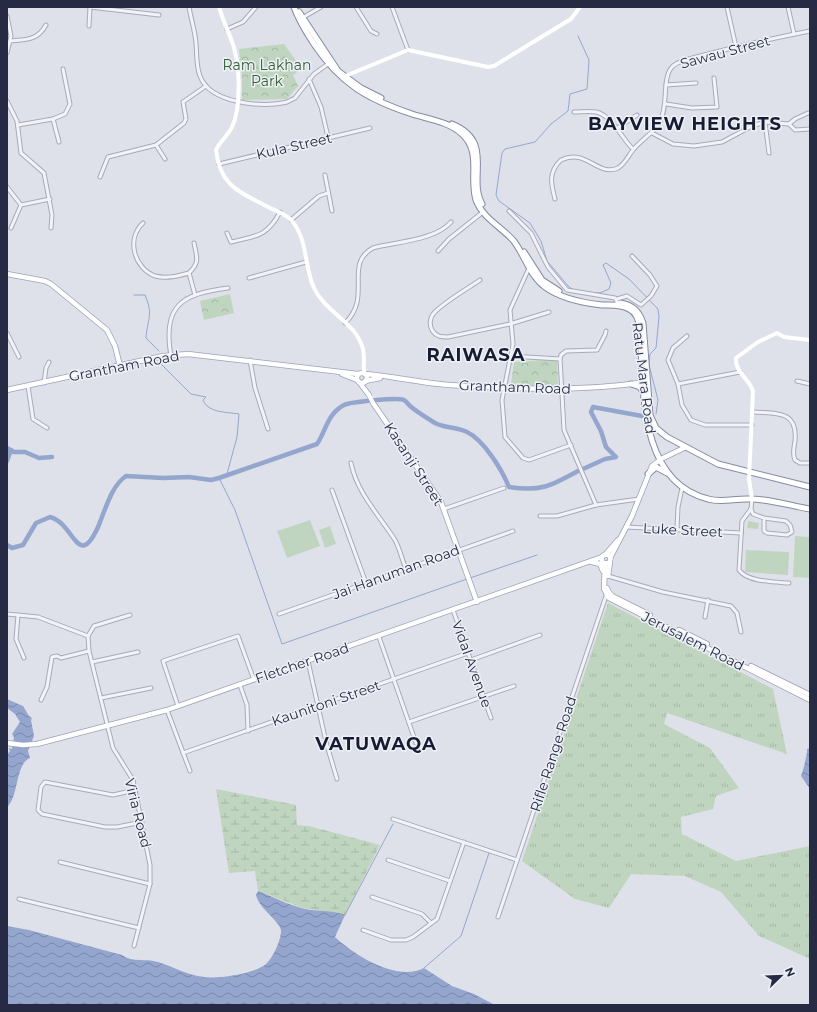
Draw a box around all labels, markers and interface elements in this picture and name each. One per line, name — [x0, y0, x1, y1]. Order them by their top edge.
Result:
street label: Sawau Street — [678, 31, 772, 73]
park label: Ram Lakhan Park — [223, 56, 311, 90]
district label: BAYVIEW HEIGHTS — [588, 113, 782, 135]
street label: Kula Street — [254, 128, 334, 163]
street label: Ratu Mara Road — [628, 321, 660, 435]
district label: RAIWASA — [427, 344, 525, 366]
street label: Grantham Road — [67, 346, 181, 386]
street label: Grantham Road — [459, 376, 571, 398]
street label: Kasanji Street — [380, 419, 448, 509]
street label: Luke Street — [643, 519, 724, 541]
street label: Jai Hanuman Road — [329, 541, 462, 604]
street label: Jerusalem Road — [638, 607, 747, 675]
street label: Vidal Avenue — [448, 618, 496, 710]
street label: Fletcher Road — [253, 639, 351, 687]
street label: Kaunitoni Street — [269, 676, 383, 730]
street label: Rifle Range Road — [526, 694, 580, 814]
district label: VATUWAQA — [314, 733, 437, 755]
street label: Viria Road — [121, 776, 155, 850]
north arrow — [761, 956, 801, 996]
text: N — [782, 965, 798, 979]

